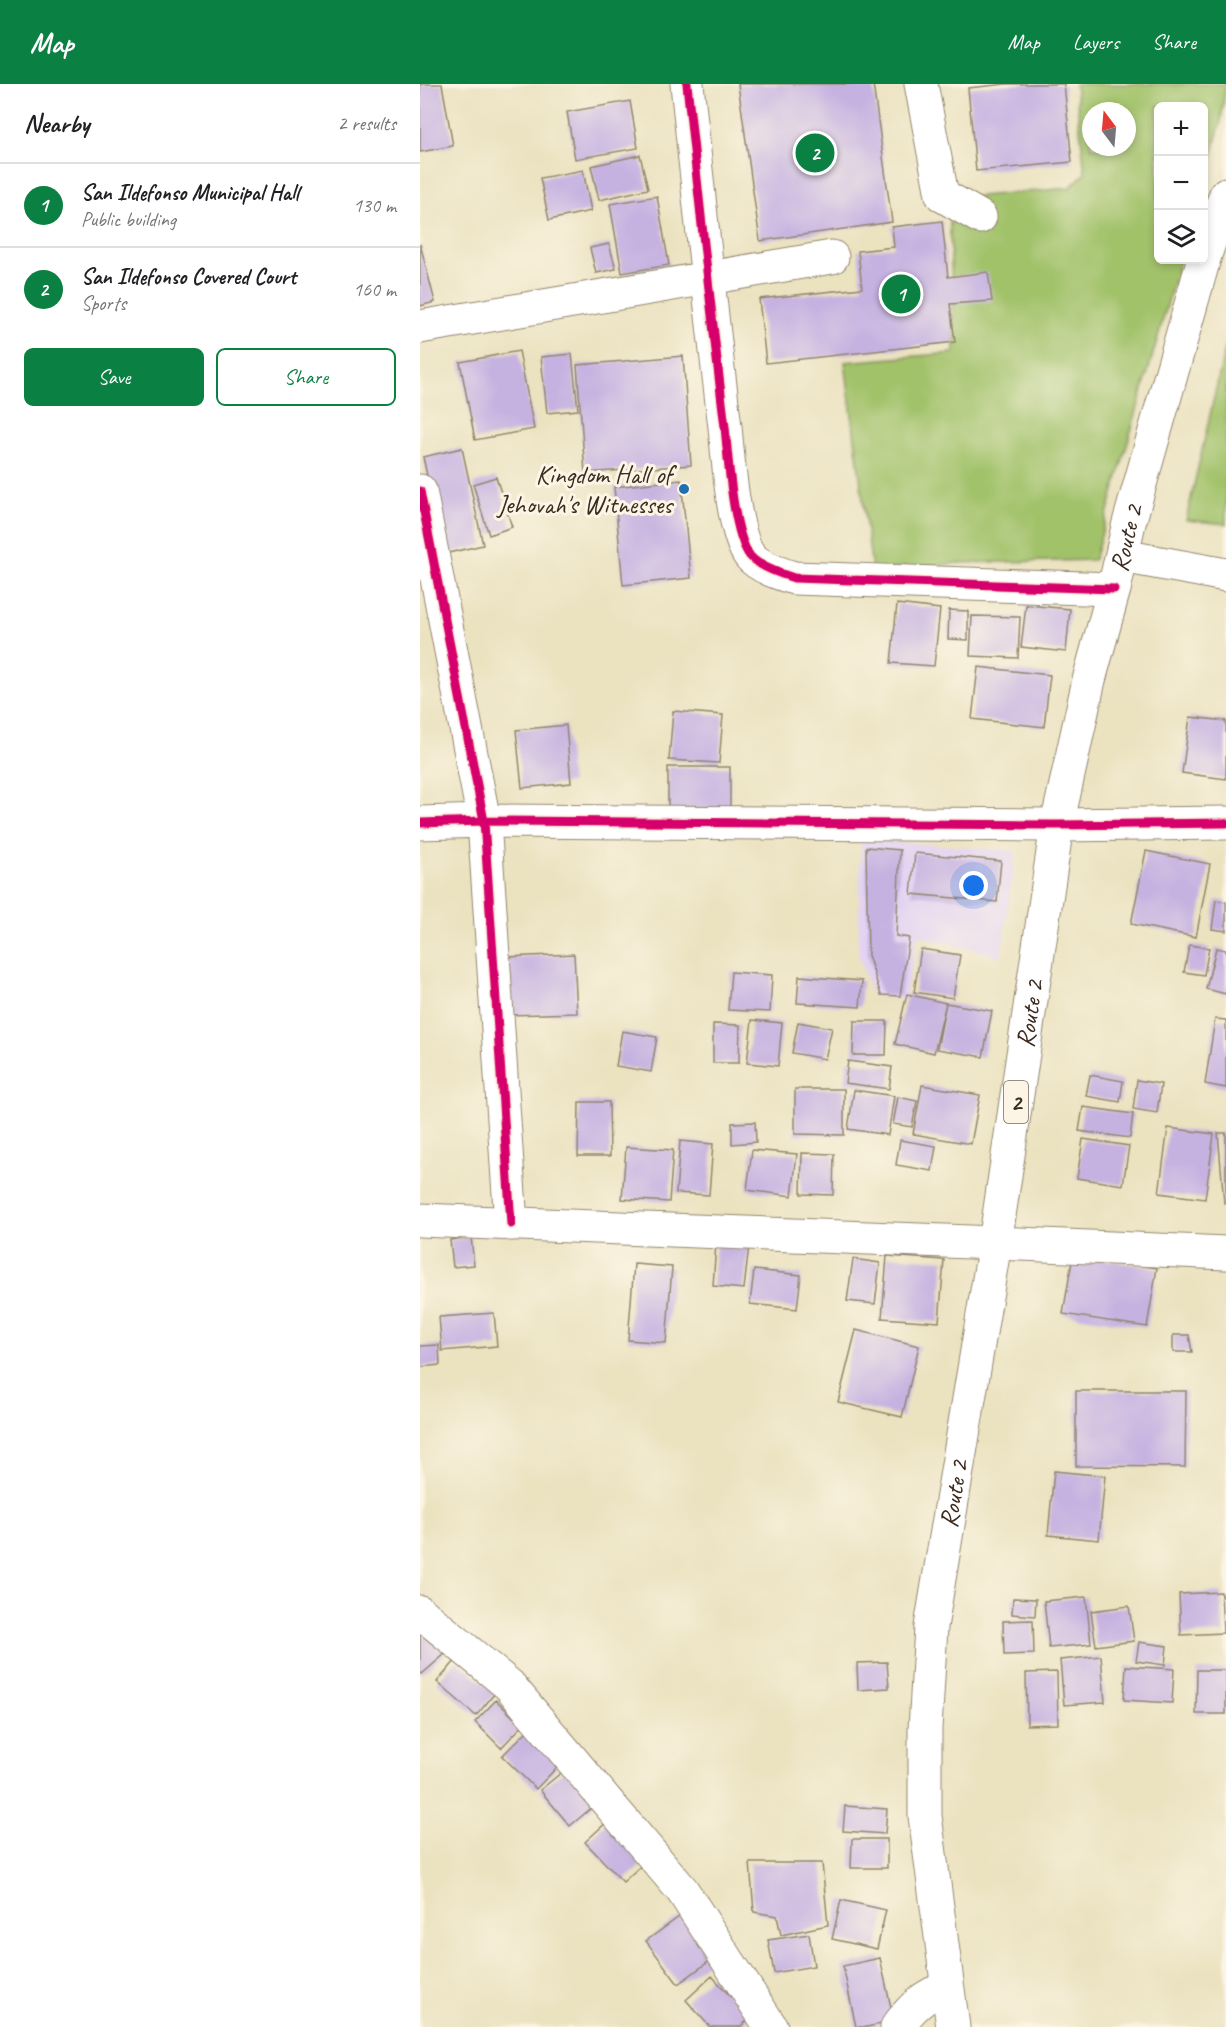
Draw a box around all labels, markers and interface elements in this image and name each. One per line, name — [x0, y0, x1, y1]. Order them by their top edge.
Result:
text: Map — [30, 25, 73, 60]
text: Map — [1007, 29, 1040, 55]
text: Layers — [1073, 29, 1119, 55]
text: Share — [1152, 29, 1196, 55]
north arrow — [1082, 102, 1136, 156]
map controls — [1154, 102, 1208, 264]
button: + — [1154, 102, 1208, 156]
text: Nearby — [24, 107, 89, 140]
text: 2 results — [337, 111, 396, 136]
pin: 2 — [796, 130, 834, 176]
button: − — [1154, 156, 1208, 210]
text: San Ildefonso Municipal Hall — [81, 179, 299, 207]
text: 1 — [39, 193, 48, 218]
text: 130 m — [353, 193, 396, 218]
text: Public building — [81, 207, 176, 232]
button: layers — [1154, 210, 1208, 264]
text: San Ildefonso Covered Court — [81, 263, 296, 291]
pin: 1 — [882, 272, 920, 316]
text: 2 — [39, 277, 48, 302]
text: 160 m — [353, 277, 396, 302]
text: Sports — [81, 291, 126, 316]
button: Save — [24, 348, 204, 406]
button: Share — [216, 348, 396, 406]
place label: Kingdom Hall of Jehovah's Witnesses — [495, 458, 677, 521]
marker: Kingdom Hall of Jehovah's Witnesses — [677, 482, 691, 496]
street label: Route 2 — [1102, 499, 1151, 575]
your location — [959, 871, 988, 900]
street label: Route 2 — [1008, 976, 1051, 1050]
road number: 2 — [1004, 1081, 1028, 1123]
street label: Route 2 — [931, 1456, 975, 1530]

